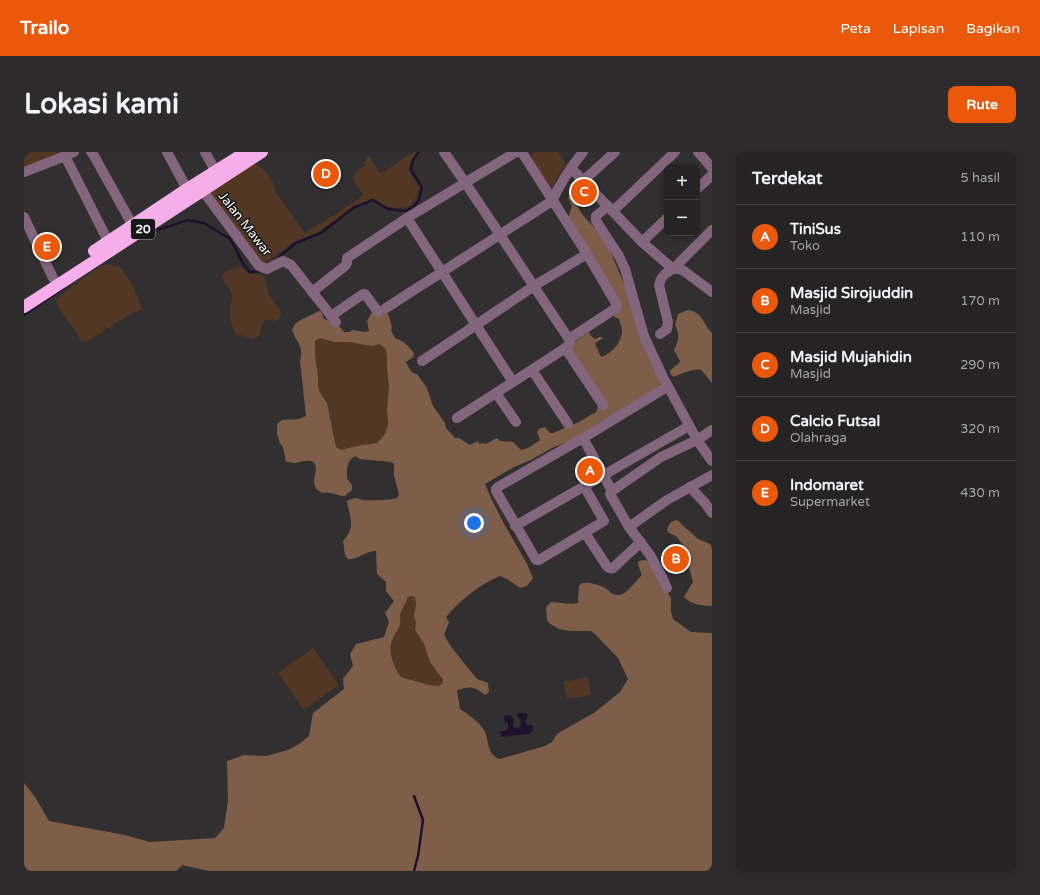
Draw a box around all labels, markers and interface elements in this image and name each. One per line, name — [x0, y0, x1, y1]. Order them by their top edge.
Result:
text: Trailo — [20, 17, 69, 39]
text: Peta — [840, 20, 871, 37]
text: Lapisan — [893, 20, 944, 37]
text: Bagikan — [966, 20, 1020, 37]
button: Rute — [948, 86, 1016, 123]
text: Lokasi kami — [24, 87, 179, 121]
pin: D — [313, 159, 339, 189]
map controls — [664, 164, 700, 236]
button: + — [664, 164, 700, 200]
text: Terdekat — [752, 168, 822, 189]
text: 5 hasil — [961, 170, 1000, 186]
pin: C — [571, 177, 597, 207]
street label: Jalan Mawar — [215, 189, 275, 259]
button: − — [664, 200, 700, 236]
road number: 20 — [131, 219, 155, 239]
text: TiniSus — [790, 220, 841, 238]
text: A — [760, 229, 770, 245]
text: 110 m — [960, 229, 1000, 245]
pin: E — [34, 232, 60, 262]
text: Toko — [790, 238, 820, 254]
text: Masjid Sirojuddin — [790, 284, 913, 302]
text: B — [760, 293, 770, 309]
text: 170 m — [960, 293, 1000, 309]
text: Masjid — [790, 302, 831, 318]
text: Masjid Mujahidin — [790, 348, 912, 366]
text: C — [760, 357, 770, 373]
text: 290 m — [960, 357, 1000, 373]
text: Masjid — [790, 366, 831, 382]
text: Calcio Futsal — [790, 412, 880, 430]
text: D — [760, 421, 770, 437]
text: 320 m — [960, 421, 1000, 437]
text: Olahraga — [790, 430, 847, 446]
pin: A — [577, 456, 603, 486]
text: Indomaret — [790, 476, 864, 494]
text: E — [761, 485, 769, 501]
text: 430 m — [960, 485, 1000, 501]
text: Supermarket — [790, 494, 870, 510]
your location — [464, 513, 484, 533]
pin: B — [663, 544, 689, 574]

